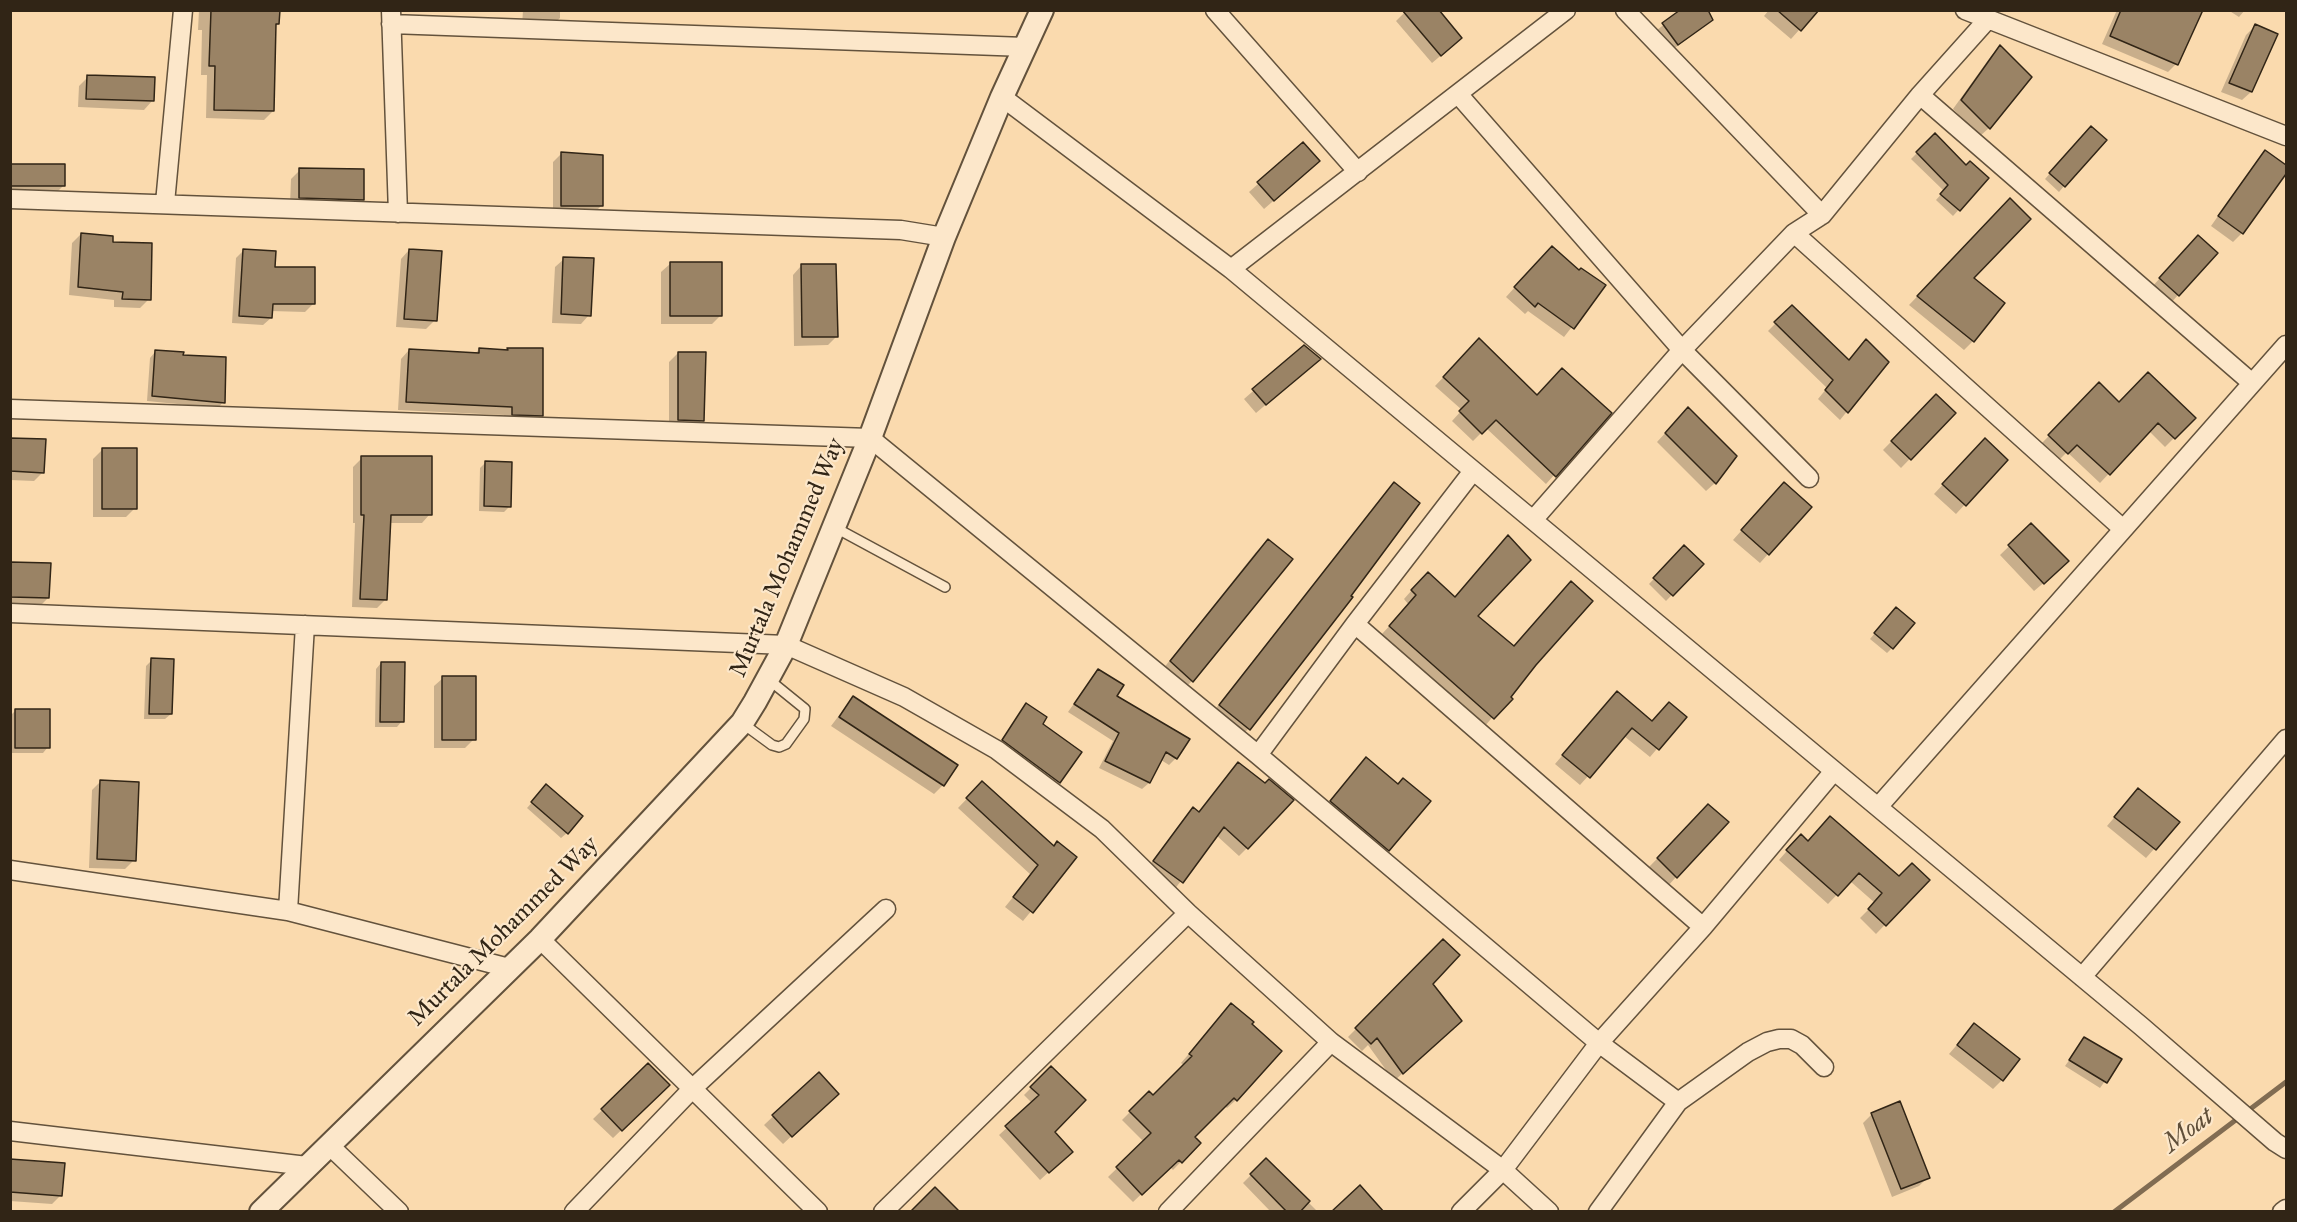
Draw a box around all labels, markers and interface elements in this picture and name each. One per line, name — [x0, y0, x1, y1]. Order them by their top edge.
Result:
street label: Murtala Mohammed Way — [725, 434, 851, 682]
street label: Murtala Mohammed Way — [403, 831, 605, 1033]
water label: Moat — [2158, 1102, 2220, 1160]

